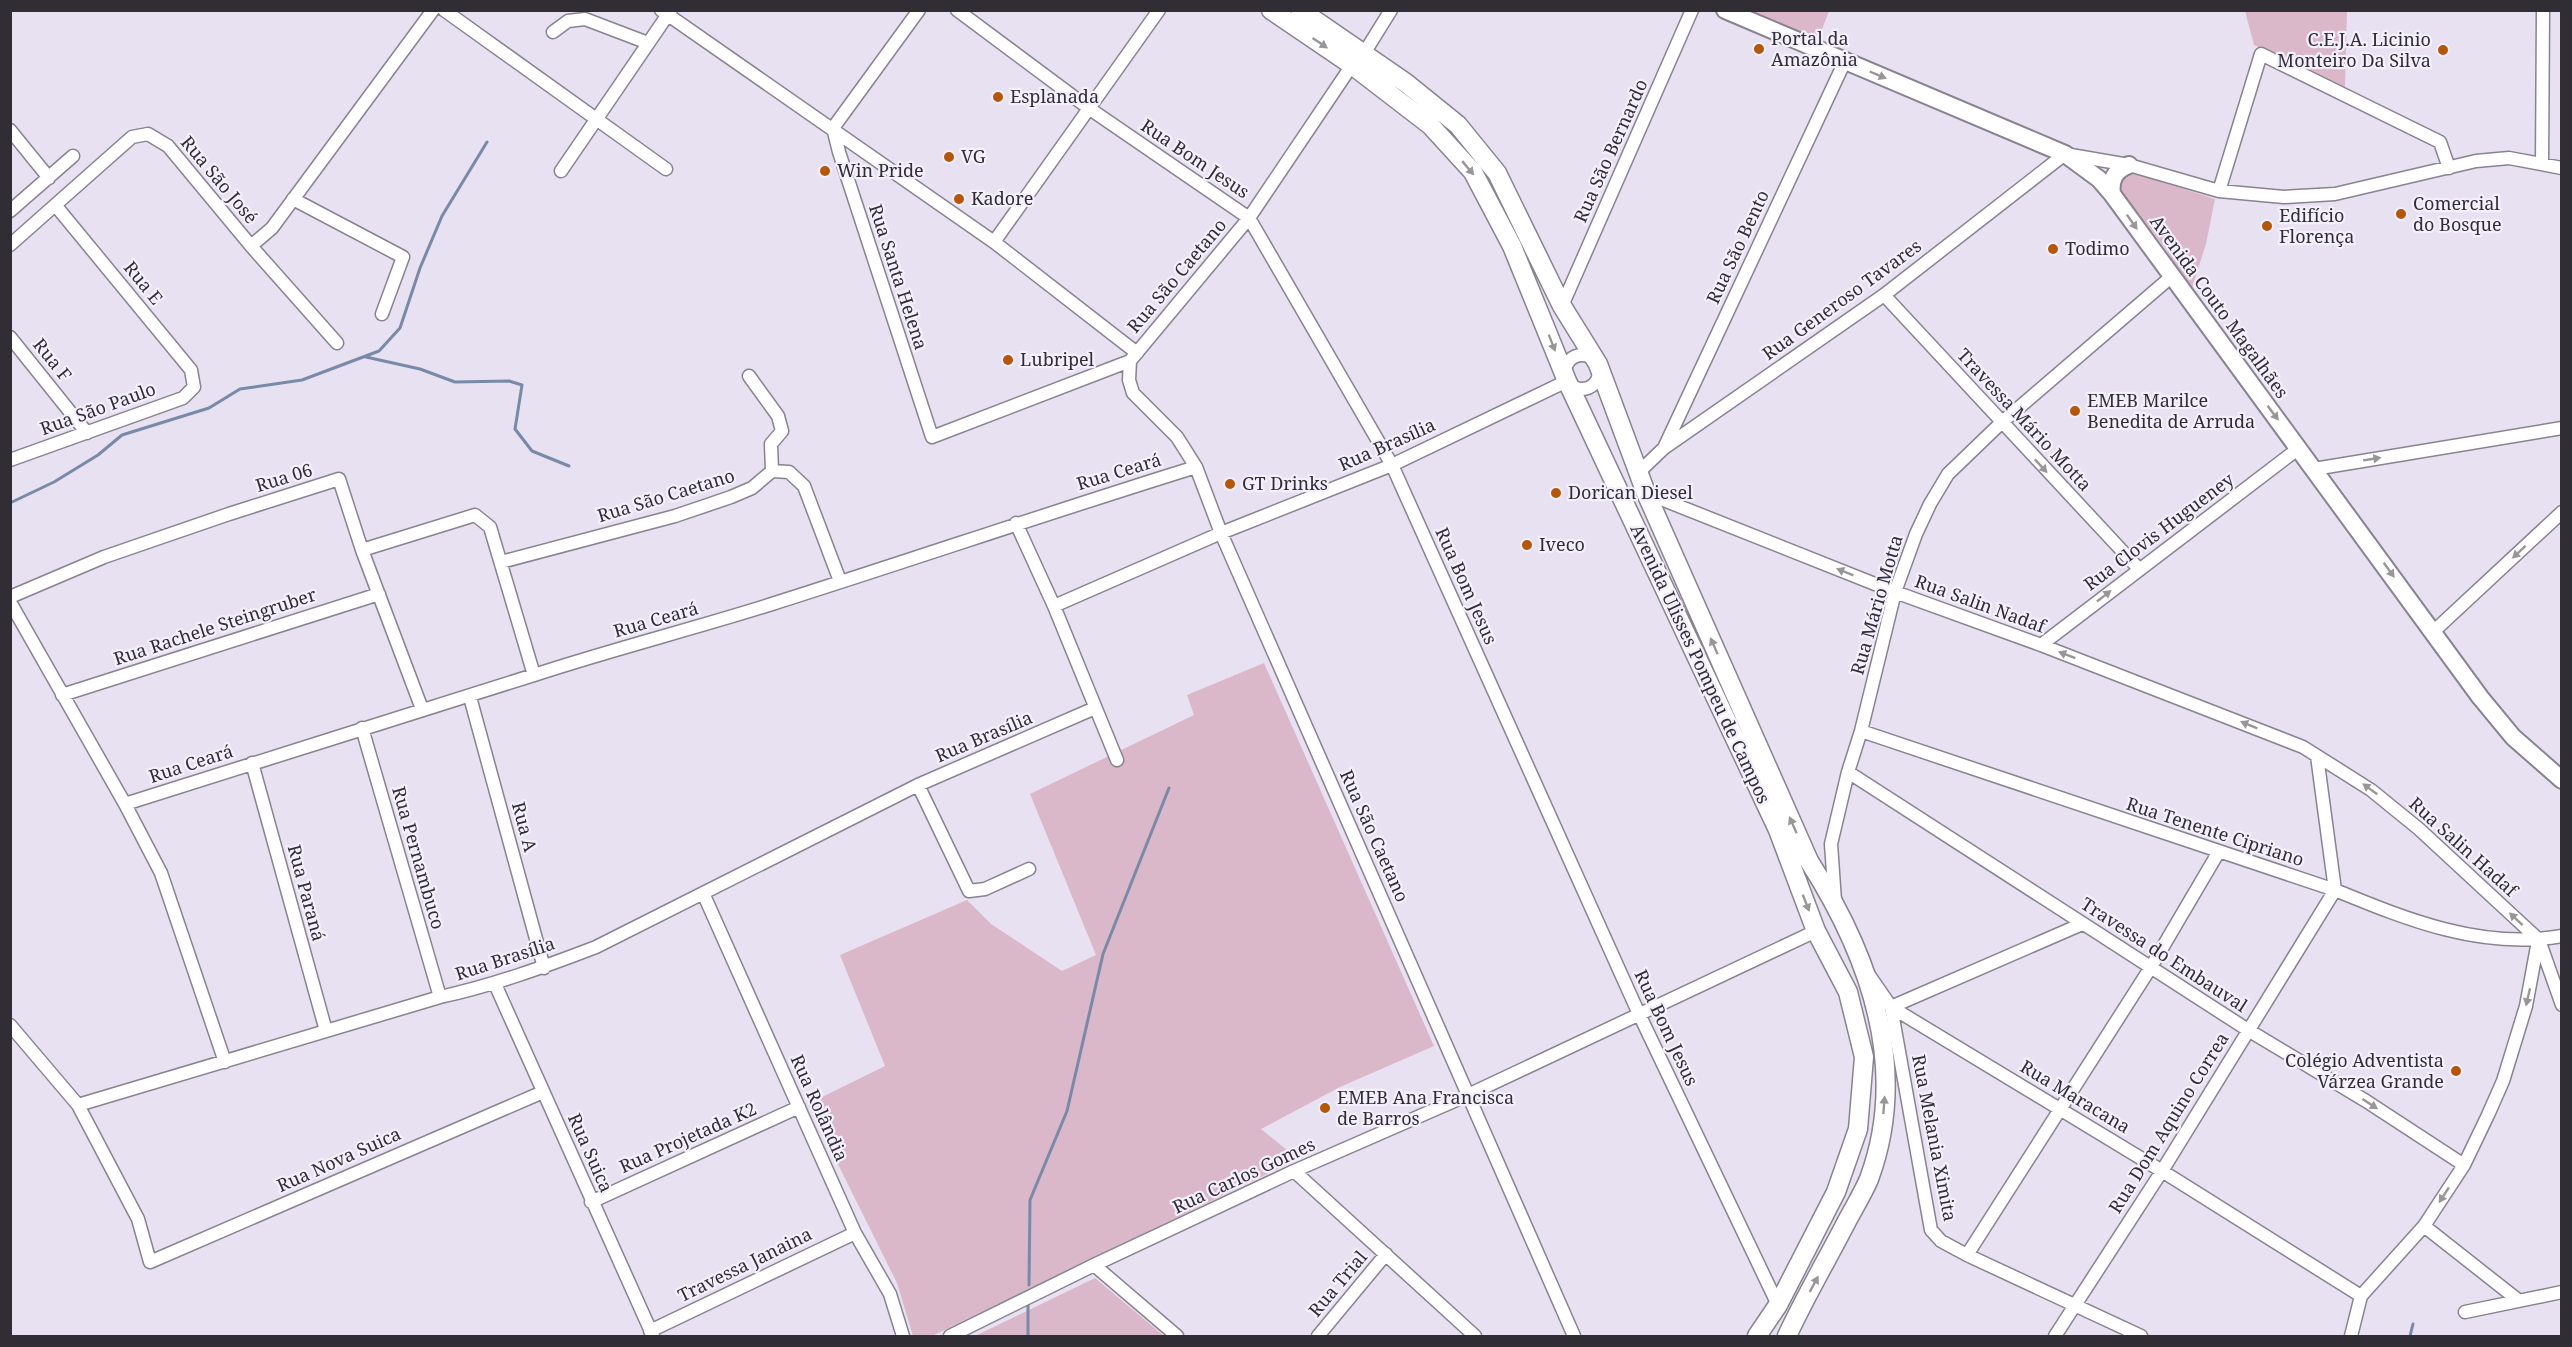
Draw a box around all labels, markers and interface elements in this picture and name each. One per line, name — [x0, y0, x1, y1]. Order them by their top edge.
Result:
place label: Portal da Amazônia — [1771, 26, 1858, 71]
place label: C.E.J.A. Licinio Monteiro Da Silva — [2277, 27, 2431, 72]
one-way arrow — [1311, 37, 1327, 49]
marker: Portal da Amazônia — [1752, 42, 1766, 56]
marker: C.E.J.A. Licinio Monteiro Da Silva — [2436, 43, 2450, 57]
one-way arrow — [1869, 71, 1887, 80]
street label: Rua São Bernardo — [1568, 75, 1652, 226]
place label: Esplanada — [1010, 84, 1099, 108]
marker: Esplanada — [991, 90, 1005, 104]
street label: Rua Bom Jesus — [1137, 113, 1254, 203]
street label: Rua São José — [176, 130, 264, 228]
place label: VG — [961, 144, 986, 168]
marker: VG — [942, 150, 956, 164]
place label: Win Pride — [837, 158, 924, 182]
one-way arrow — [1461, 160, 1474, 175]
marker: Win Pride — [818, 164, 832, 178]
place label: Kadore — [971, 186, 1033, 210]
street label: Rua São Bento — [1700, 186, 1774, 307]
place label: Comercial do Bosque — [2413, 191, 2502, 236]
marker: Kadore — [952, 192, 966, 206]
street label: Rua Santa Helena — [864, 201, 934, 352]
place label: Edifício Florença — [2279, 203, 2354, 248]
marker: Comercial do Bosque — [2394, 207, 2408, 221]
street label: Avenida Couto Magalhães — [2145, 210, 2294, 403]
street label: Rua São Caetano — [1121, 213, 1231, 338]
one-way arrow — [2126, 214, 2138, 230]
marker: Edifício Florença — [2260, 219, 2274, 233]
street label: Rua Generoso Tavares — [1757, 233, 1926, 365]
place label: Todimo — [2065, 236, 2130, 260]
marker: Todimo — [2046, 242, 2060, 256]
street label: Rua E — [119, 256, 169, 309]
street label: Rua F — [28, 333, 77, 386]
one-way arrow — [1547, 335, 1557, 353]
street label: Travessa Mário Motta — [1952, 343, 2097, 496]
place label: Lubripel — [1020, 347, 1095, 371]
marker: Lubripel — [1001, 353, 1015, 367]
street label: Rua São Paulo — [36, 376, 159, 440]
place label: EMEB Marilce Benedita de Arruda — [2087, 388, 2255, 433]
marker: EMEB Marilce Benedita de Arruda — [2068, 404, 2082, 418]
one-way arrow — [2267, 405, 2279, 421]
street label: Rua Brasília — [1334, 412, 1439, 476]
street label: Rua Ceará — [1074, 447, 1164, 495]
one-way arrow — [2362, 454, 2381, 463]
street label: Rua 06 — [252, 457, 315, 497]
one-way arrow — [2034, 458, 2048, 472]
street label: Rua São Caetano — [594, 463, 737, 527]
street label: Rua Clovis Hugueney — [2079, 466, 2239, 596]
place label: GT Drinks — [1242, 471, 1328, 495]
marker: GT Drinks — [1223, 477, 1237, 491]
place label: Dorican Diesel — [1568, 480, 1693, 504]
marker: Dorican Diesel — [1549, 486, 1563, 500]
street label: Avenida Ulisses Pompeu de Campos — [1625, 520, 1776, 807]
street label: Rua Bom Jesus — [1430, 523, 1503, 648]
place label: Iveco — [1539, 532, 1585, 556]
street label: Rua Mário Motta — [1845, 532, 1907, 677]
marker: Iveco — [1520, 538, 1534, 552]
one-way arrow — [2511, 545, 2526, 559]
one-way arrow — [2382, 563, 2394, 578]
one-way arrow — [1835, 567, 1853, 577]
street label: Rua Salin Nadaf — [1912, 568, 2050, 638]
street label: Rua Rachele Steingruber — [110, 582, 320, 670]
one-way arrow — [2097, 591, 2112, 603]
street label: Rua Ceará — [611, 595, 701, 643]
one-way arrow — [1709, 637, 1719, 655]
one-way arrow — [2058, 649, 2076, 659]
street label: Rua Brasília — [931, 705, 1036, 767]
one-way arrow — [2239, 720, 2257, 730]
street label: Rua Ceará — [146, 738, 236, 788]
street label: Rua São Caetano — [1335, 766, 1415, 905]
street label: Rua Pernambuco — [387, 784, 451, 932]
one-way arrow — [2362, 784, 2377, 796]
street label: Rua Tenente Cipriano — [2123, 791, 2307, 871]
street label: Rua Salin Hadaf — [2404, 791, 2524, 902]
street label: Rua A — [507, 799, 543, 855]
one-way arrow — [1788, 815, 1798, 833]
street label: Rua Paraná — [283, 842, 331, 944]
street label: Travessa do Embauval — [2077, 891, 2253, 1017]
one-way arrow — [1801, 894, 1811, 912]
one-way arrow — [2508, 912, 2523, 926]
street label: Rua Brasília — [452, 931, 558, 985]
street label: Rua Bom Jesus — [1629, 966, 1704, 1090]
one-way arrow — [2522, 988, 2532, 1006]
street label: Rua Dom Aquino Correa — [2103, 1028, 2234, 1217]
place label: Colégio Adventista Várzea Grande — [2285, 1048, 2444, 1093]
street label: Rua Rolândia — [786, 1050, 854, 1165]
street label: Rua Melania Ximita — [1907, 1052, 1963, 1223]
street label: Rua Maracana — [2016, 1054, 2135, 1138]
marker: Colégio Adventista Várzea Grande — [2449, 1064, 2463, 1078]
place label: EMEB Ana Francisca de Barros — [1337, 1085, 1514, 1130]
one-way arrow — [1880, 1095, 1889, 1114]
street label: Rua Projetada K2 — [615, 1096, 760, 1178]
one-way arrow — [2362, 1098, 2378, 1109]
marker: EMEB Ana Francisca de Barros — [1318, 1101, 1332, 1115]
street label: Rua Suica — [563, 1109, 619, 1196]
street label: Rua Nova Suica — [273, 1121, 404, 1197]
street label: Rua Carlos Gomes — [1169, 1132, 1319, 1219]
one-way arrow — [2438, 1187, 2449, 1203]
street label: Travessa Janaina — [674, 1221, 816, 1307]
street label: Rua Trial — [1303, 1245, 1372, 1321]
one-way arrow — [1809, 1276, 1819, 1293]

